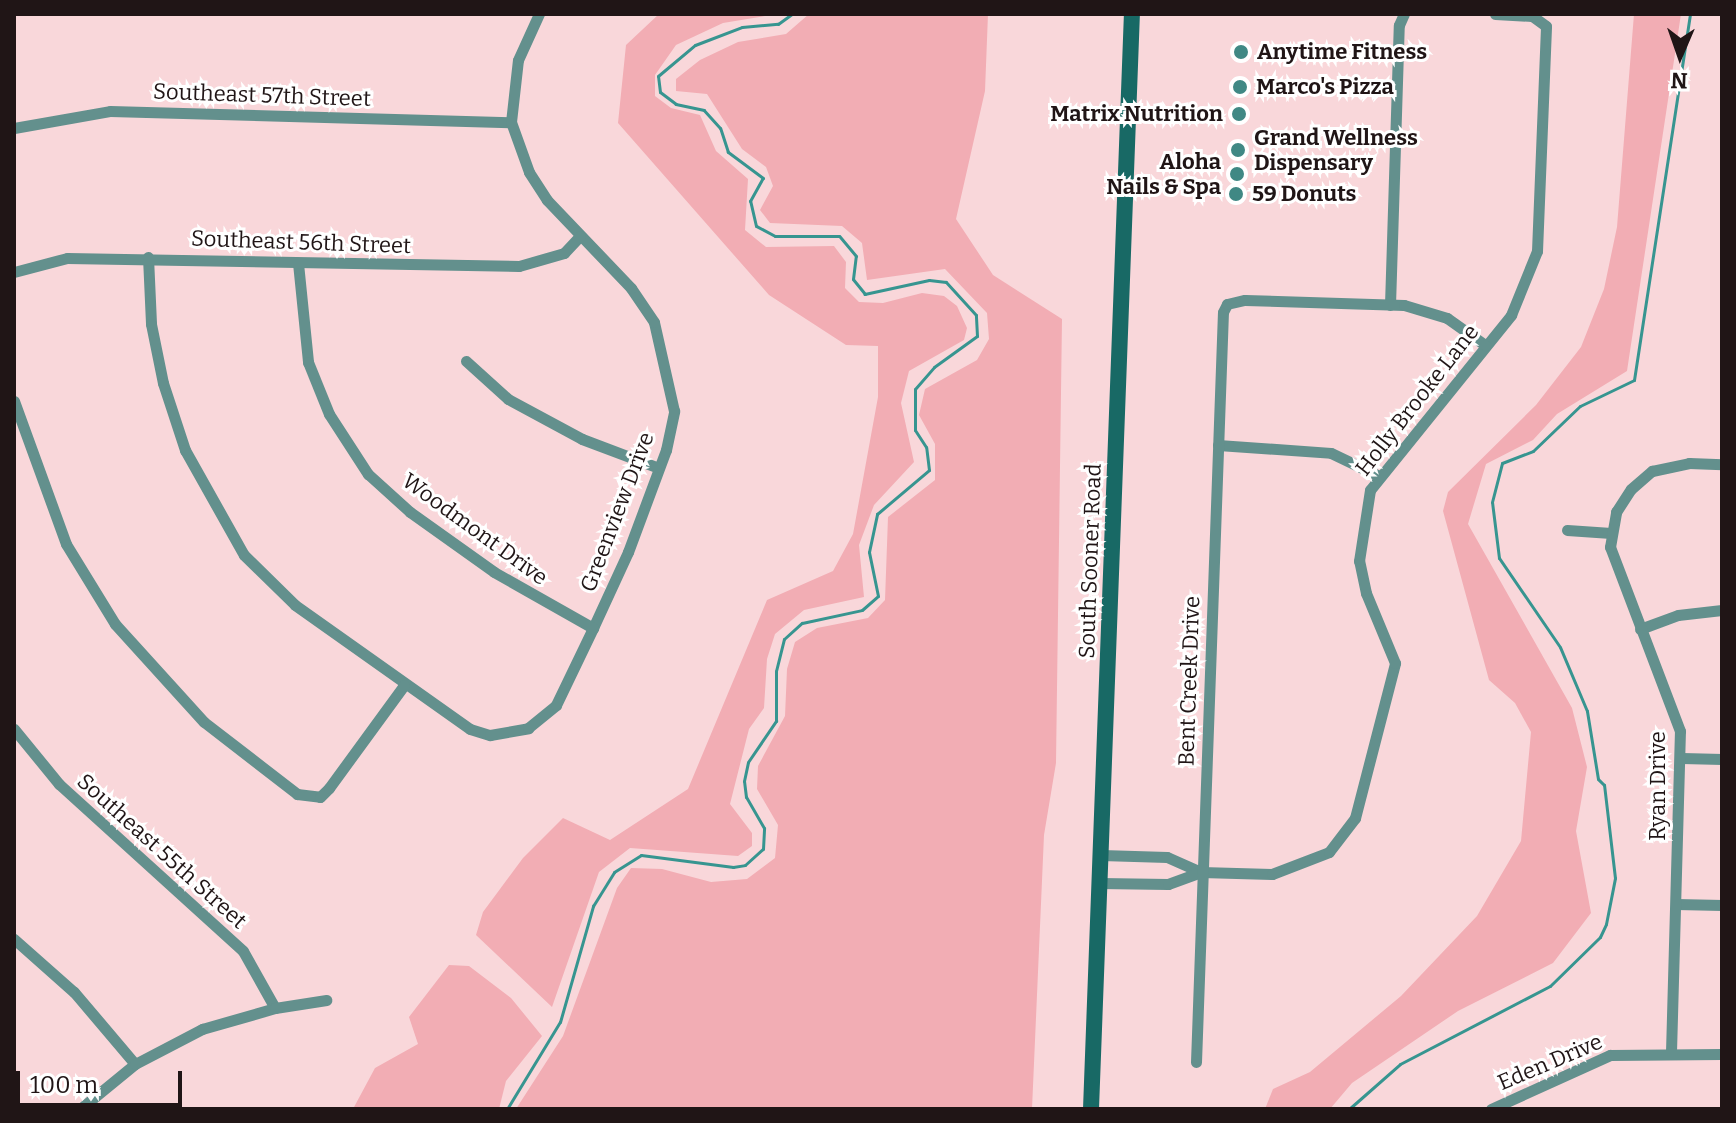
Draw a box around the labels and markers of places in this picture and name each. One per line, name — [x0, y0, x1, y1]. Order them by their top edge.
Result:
place label: Anytime Fitness — [1257, 39, 1427, 65]
marker: Anytime Fitness — [1232, 43, 1250, 61]
place label: Marco's Pizza — [1256, 74, 1394, 100]
marker: Marco's Pizza — [1231, 78, 1249, 96]
place label: Matrix Nutrition — [1050, 101, 1223, 127]
marker: Matrix Nutrition — [1230, 105, 1248, 123]
place label: Grand Wellness Dispensary — [1254, 124, 1418, 176]
marker: Grand Wellness Dispensary — [1229, 141, 1247, 159]
place label: Aloha Nails & Spa — [1106, 148, 1221, 200]
marker: Aloha Nails & Spa — [1228, 165, 1246, 183]
place label: 59 Donuts — [1252, 181, 1356, 207]
marker: 59 Donuts — [1227, 185, 1245, 203]

